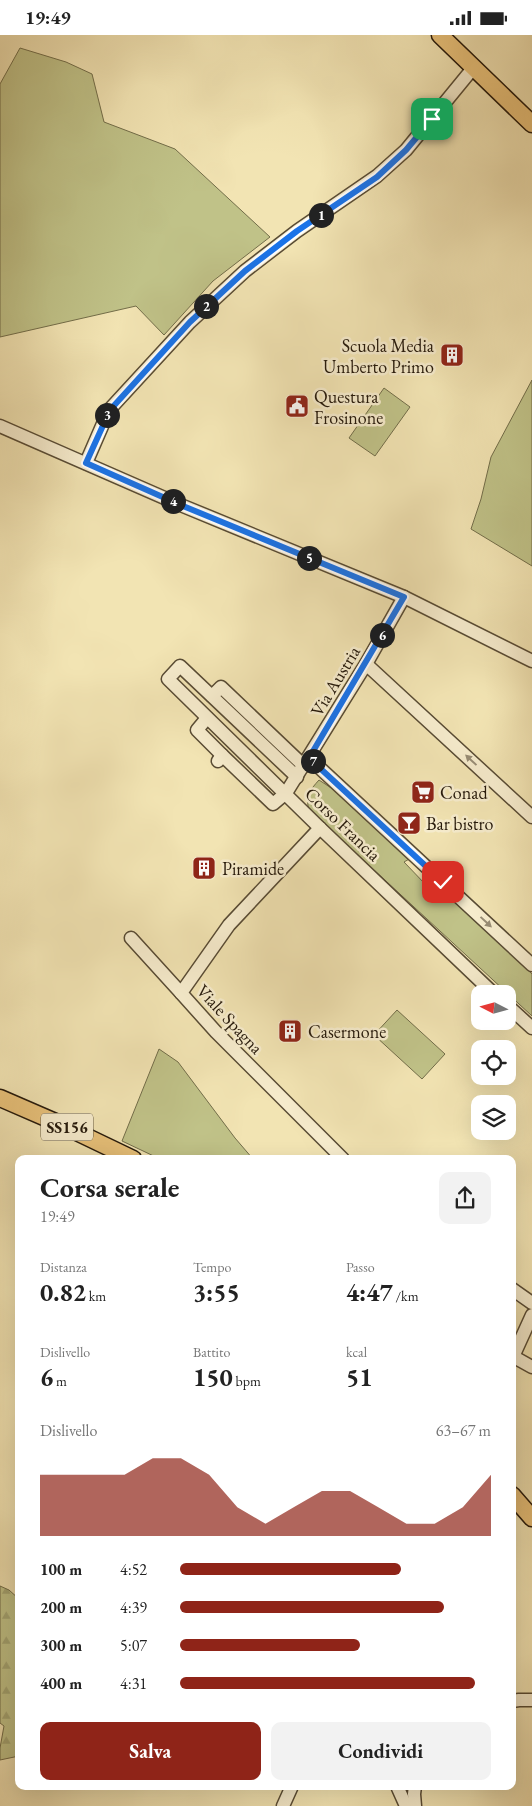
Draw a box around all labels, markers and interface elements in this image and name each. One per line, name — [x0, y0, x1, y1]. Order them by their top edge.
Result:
text: 19:49 — [25, 5, 71, 30]
pin — [411, 98, 453, 140]
icon: arrive — [418, 105, 446, 133]
pin: 1 — [308, 203, 334, 227]
text: 1 — [318, 206, 325, 224]
pin: 2 — [194, 293, 218, 319]
text: 2 — [203, 297, 210, 315]
place label: Scuola Media Umberto Primo — [323, 334, 435, 378]
building icon: Scuola Media Umberto Primo — [439, 342, 465, 368]
place label: Questura Frosinone — [314, 385, 383, 429]
public building icon: Questura Frosinone — [284, 393, 310, 419]
pin: 3 — [94, 403, 120, 427]
text: 3 — [104, 406, 111, 424]
pin: 4 — [160, 489, 186, 513]
text: 4 — [170, 492, 177, 510]
pin: 5 — [296, 545, 322, 571]
text: 5 — [306, 549, 313, 567]
pin: 6 — [370, 623, 394, 647]
text: 6 — [379, 626, 386, 644]
street label: Via Austria — [305, 641, 365, 720]
pin: 7 — [300, 749, 326, 773]
text: 7 — [310, 752, 317, 770]
one-way arrow — [465, 754, 477, 766]
supermarket icon: Conad — [410, 779, 436, 805]
place label: Conad — [440, 781, 488, 804]
street label: Corso Francia — [300, 782, 386, 866]
bar icon: Bar bistro — [396, 810, 422, 836]
place label: Bar bistro — [426, 812, 494, 835]
building icon: Piramide — [191, 855, 217, 881]
place label: Piramide — [222, 857, 284, 880]
pin — [422, 861, 464, 903]
icon: check — [429, 868, 457, 896]
one-way arrow — [479, 916, 491, 928]
street label: Viale Spagna — [192, 979, 269, 1059]
north arrow — [471, 985, 516, 1030]
map controls — [471, 985, 516, 1140]
building icon: Casermone — [277, 1018, 303, 1044]
place label: Casermone — [308, 1020, 386, 1043]
button: locate — [471, 1040, 516, 1085]
button: layers — [471, 1095, 516, 1140]
road number: SS156 — [41, 1113, 93, 1141]
text: Corsa serale — [40, 1169, 179, 1205]
button: share — [439, 1172, 491, 1224]
text: 19:49 — [40, 1206, 75, 1227]
text: Distanza — [40, 1258, 87, 1276]
text: Tempo — [193, 1258, 231, 1276]
text: Passo — [346, 1258, 375, 1276]
text: 0.82 — [40, 1276, 86, 1308]
text: 3:55 — [193, 1276, 240, 1308]
text: 4:47 — [346, 1276, 393, 1308]
text: km — [86, 1287, 106, 1305]
text: /km — [393, 1287, 419, 1305]
text: Dislivello — [40, 1343, 90, 1361]
text: Battito — [193, 1343, 230, 1361]
text: kcal — [346, 1343, 367, 1361]
text: 6 — [40, 1361, 53, 1393]
text: 150 — [193, 1361, 233, 1393]
text: 51 — [346, 1361, 372, 1393]
text: m — [53, 1372, 67, 1390]
text: bpm — [233, 1372, 261, 1390]
text: Dislivello — [40, 1420, 97, 1441]
text: 63–67 m — [436, 1420, 491, 1441]
text: 100 m — [40, 1559, 82, 1580]
text: 4:52 — [120, 1559, 147, 1580]
text: 200 m — [40, 1597, 82, 1618]
text: 4:39 — [120, 1597, 147, 1618]
text: 300 m — [40, 1635, 82, 1656]
text: 5:07 — [120, 1635, 147, 1656]
text: 400 m — [40, 1673, 82, 1694]
text: 4:31 — [120, 1673, 147, 1694]
button: Salva — [40, 1722, 261, 1780]
button: Condividi — [271, 1722, 491, 1780]

